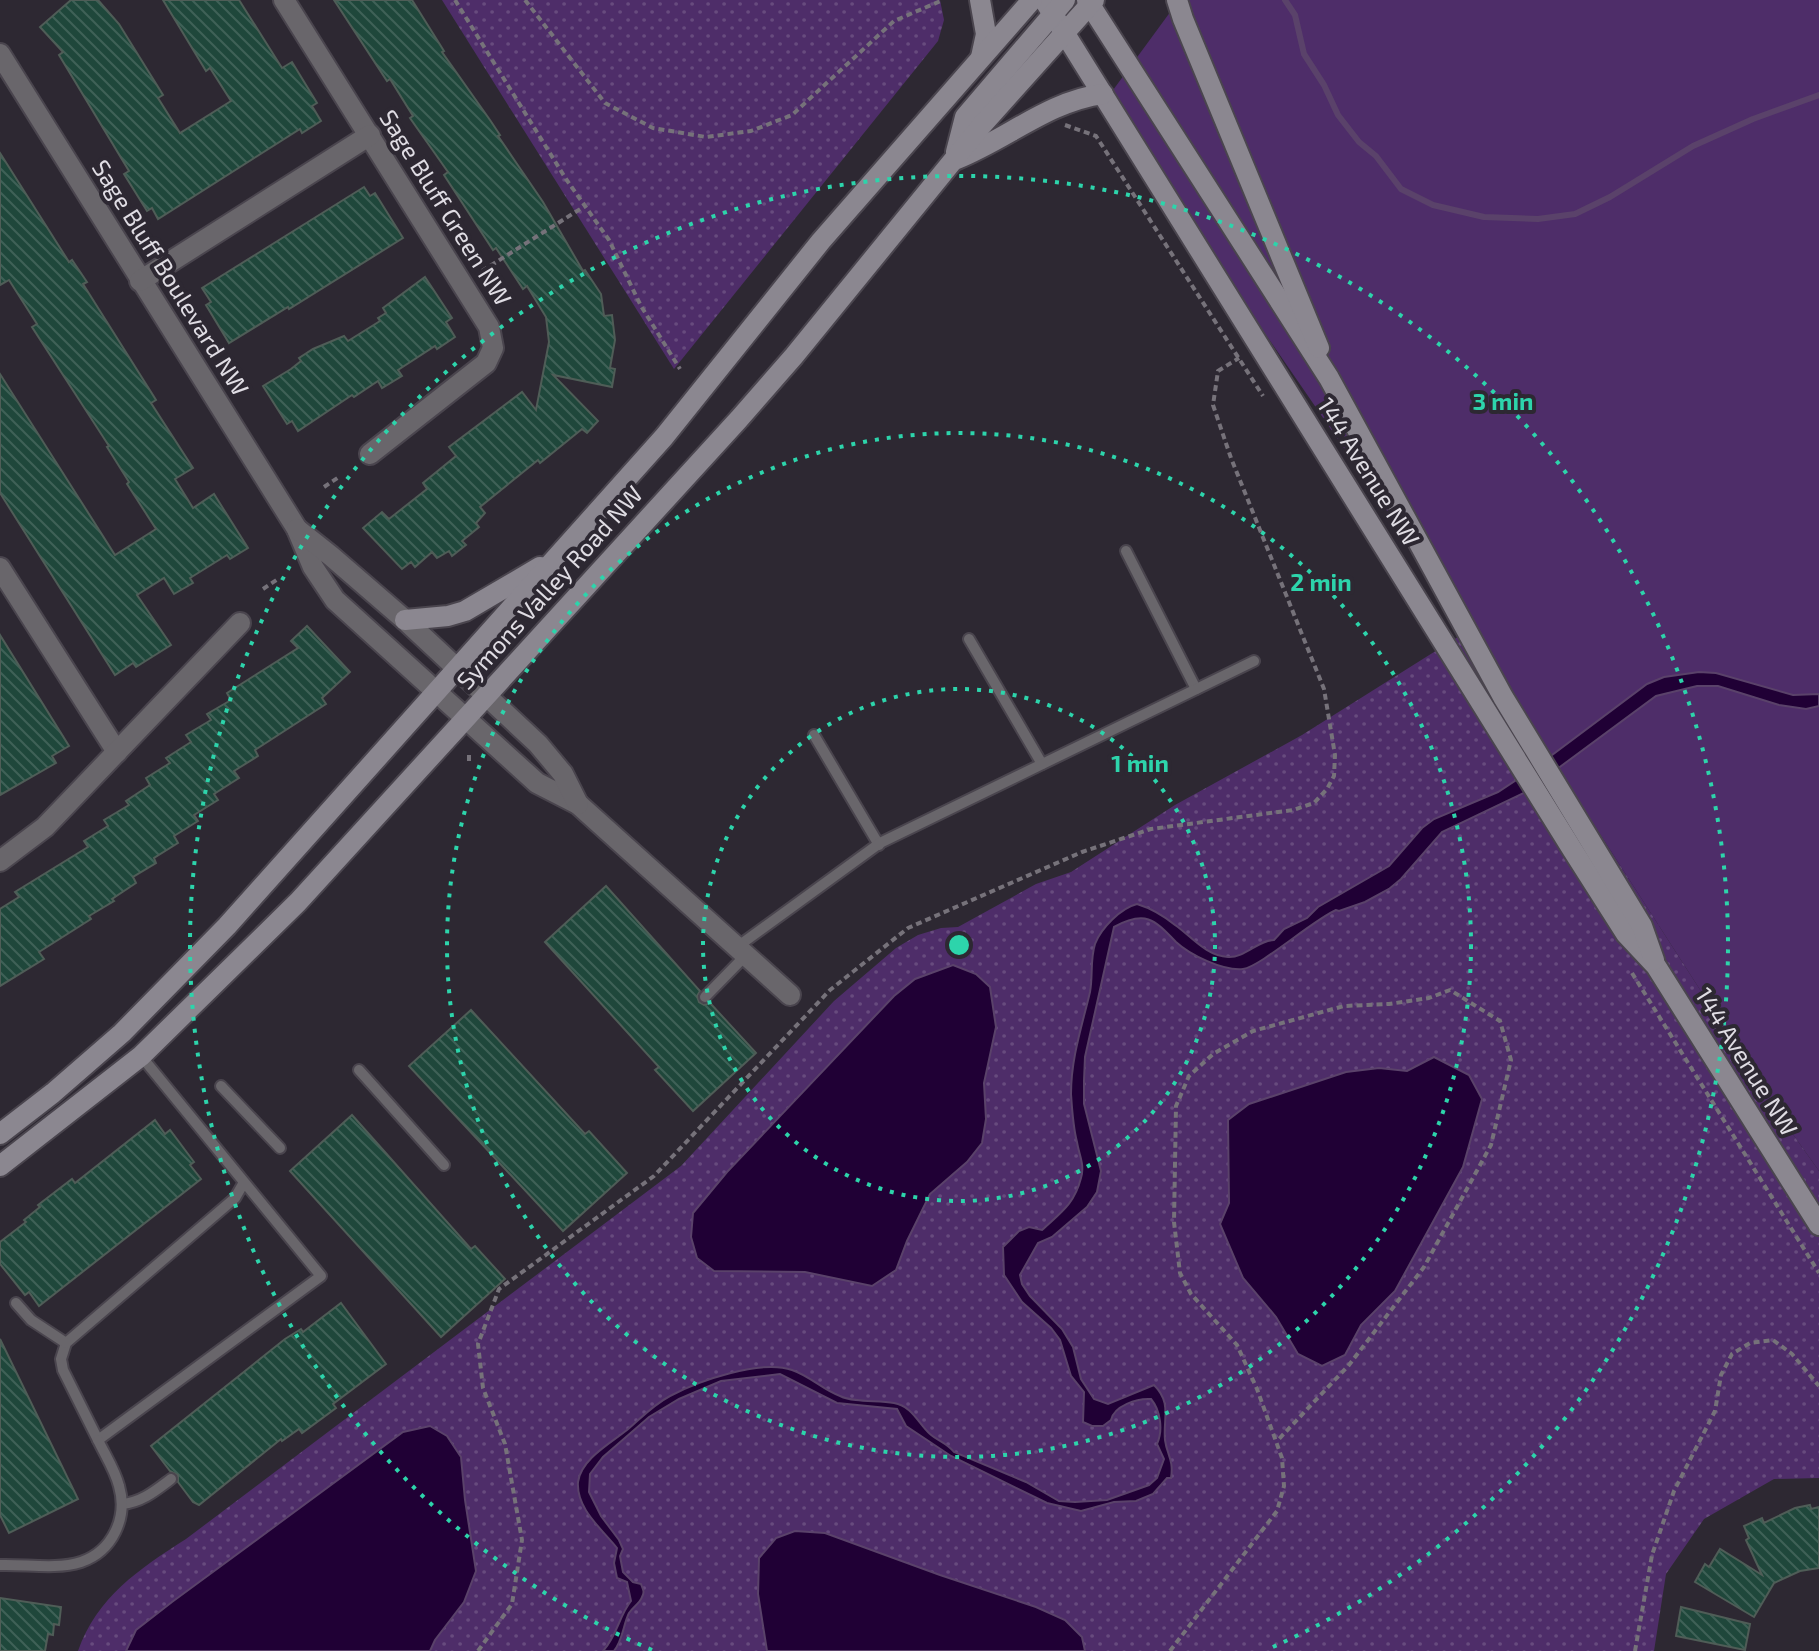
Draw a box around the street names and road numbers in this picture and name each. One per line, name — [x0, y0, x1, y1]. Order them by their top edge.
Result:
street label: Sage Bluff Green NW — [374, 104, 518, 311]
street label: Sage Bluff Boulevard NW — [87, 154, 256, 401]
street label: 144 Avenue NW — [1312, 392, 1427, 551]
street label: Symons Valley Road NW — [450, 479, 648, 695]
street label: 144 Avenue NW — [1690, 982, 1805, 1141]

